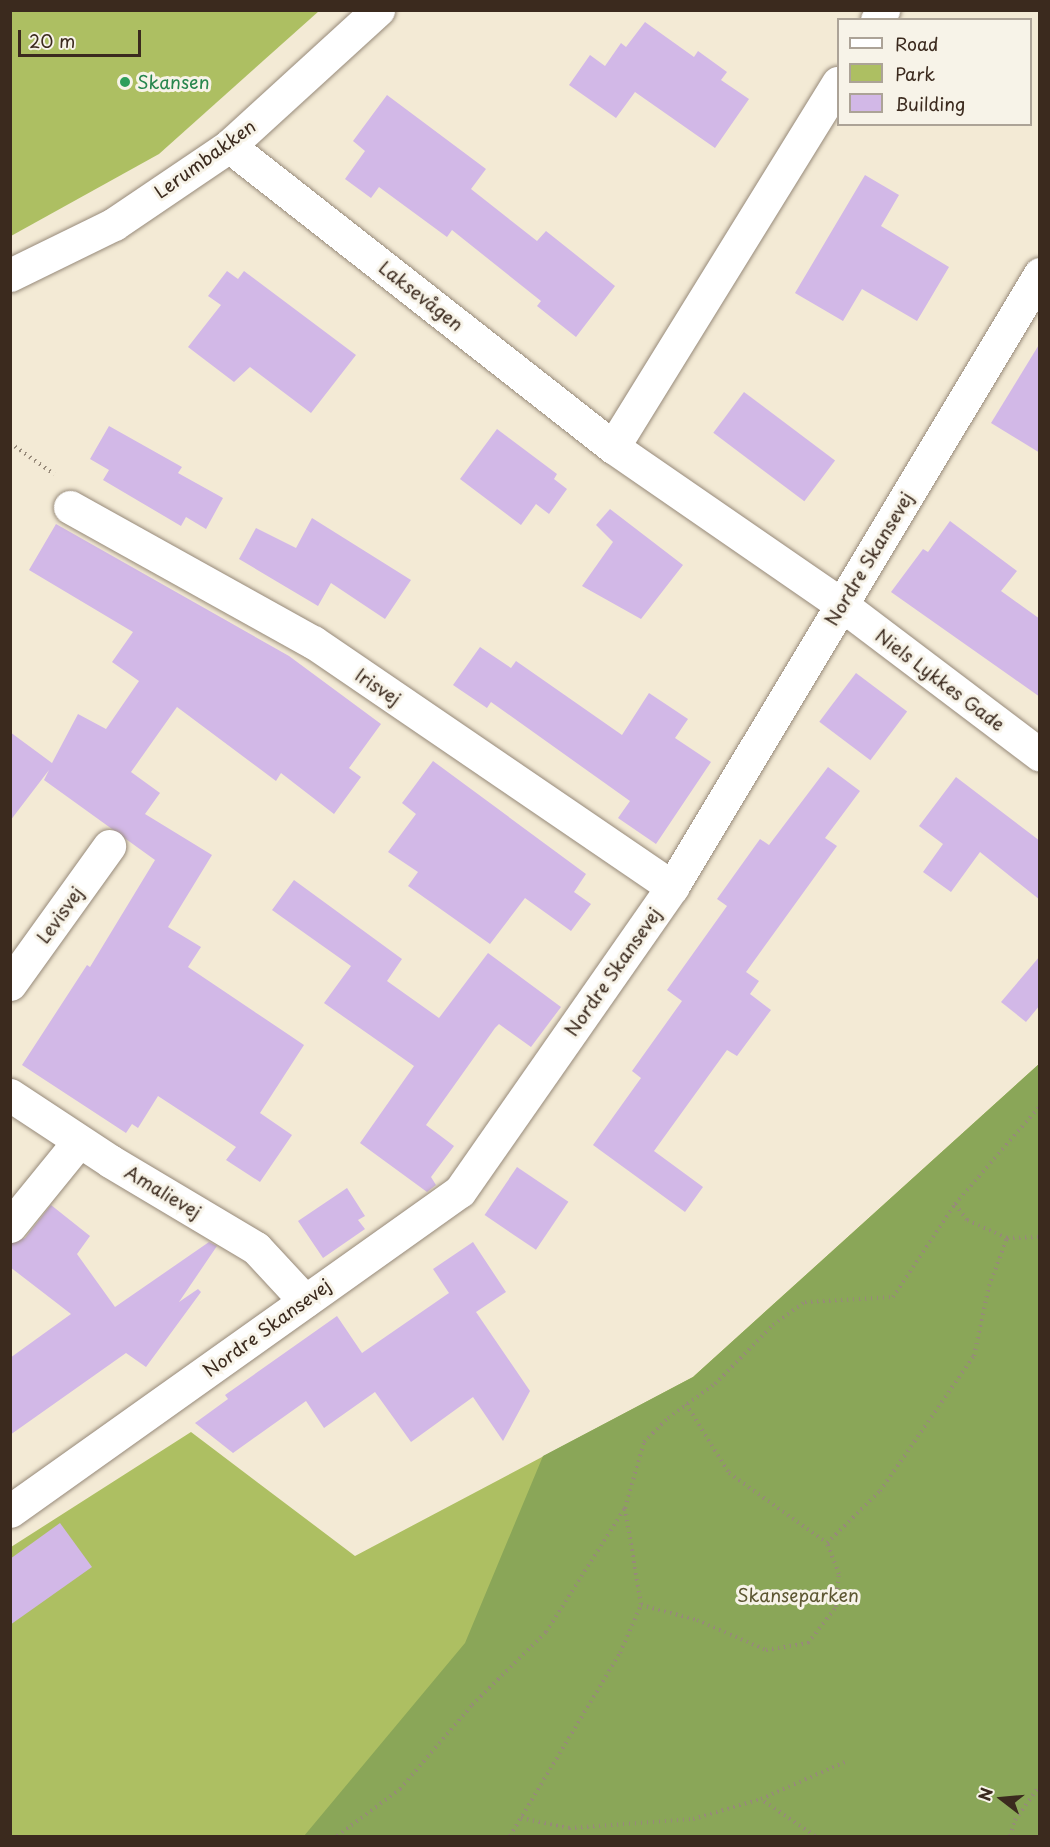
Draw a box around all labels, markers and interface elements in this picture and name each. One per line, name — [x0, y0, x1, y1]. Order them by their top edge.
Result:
scale bar — [21, 18, 144, 56]
legend — [837, 18, 1032, 126]
text: 20 m — [29, 27, 75, 54]
text: Road — [895, 30, 939, 57]
text: Park — [895, 60, 935, 87]
place label: Skansen — [137, 71, 209, 93]
marker: Skansen — [118, 75, 132, 89]
text: Building — [895, 90, 965, 117]
street label: Lerumbakken — [150, 115, 260, 203]
street label: Laksevågen — [375, 257, 467, 335]
street label: Nordre Skansevej — [820, 488, 918, 630]
street label: Niels Lykkes Gade — [871, 624, 1009, 736]
street label: Irisvej — [351, 664, 405, 710]
street label: Levisvej — [32, 882, 88, 948]
street label: Nordre Skansevej — [560, 903, 666, 1041]
street label: Amalievej — [121, 1161, 205, 1223]
street label: Nordre Skansevej — [199, 1274, 335, 1382]
park label: Skanseparken — [737, 1584, 859, 1606]
north arrow — [972, 1769, 1032, 1829]
text: N — [971, 1785, 998, 1803]

